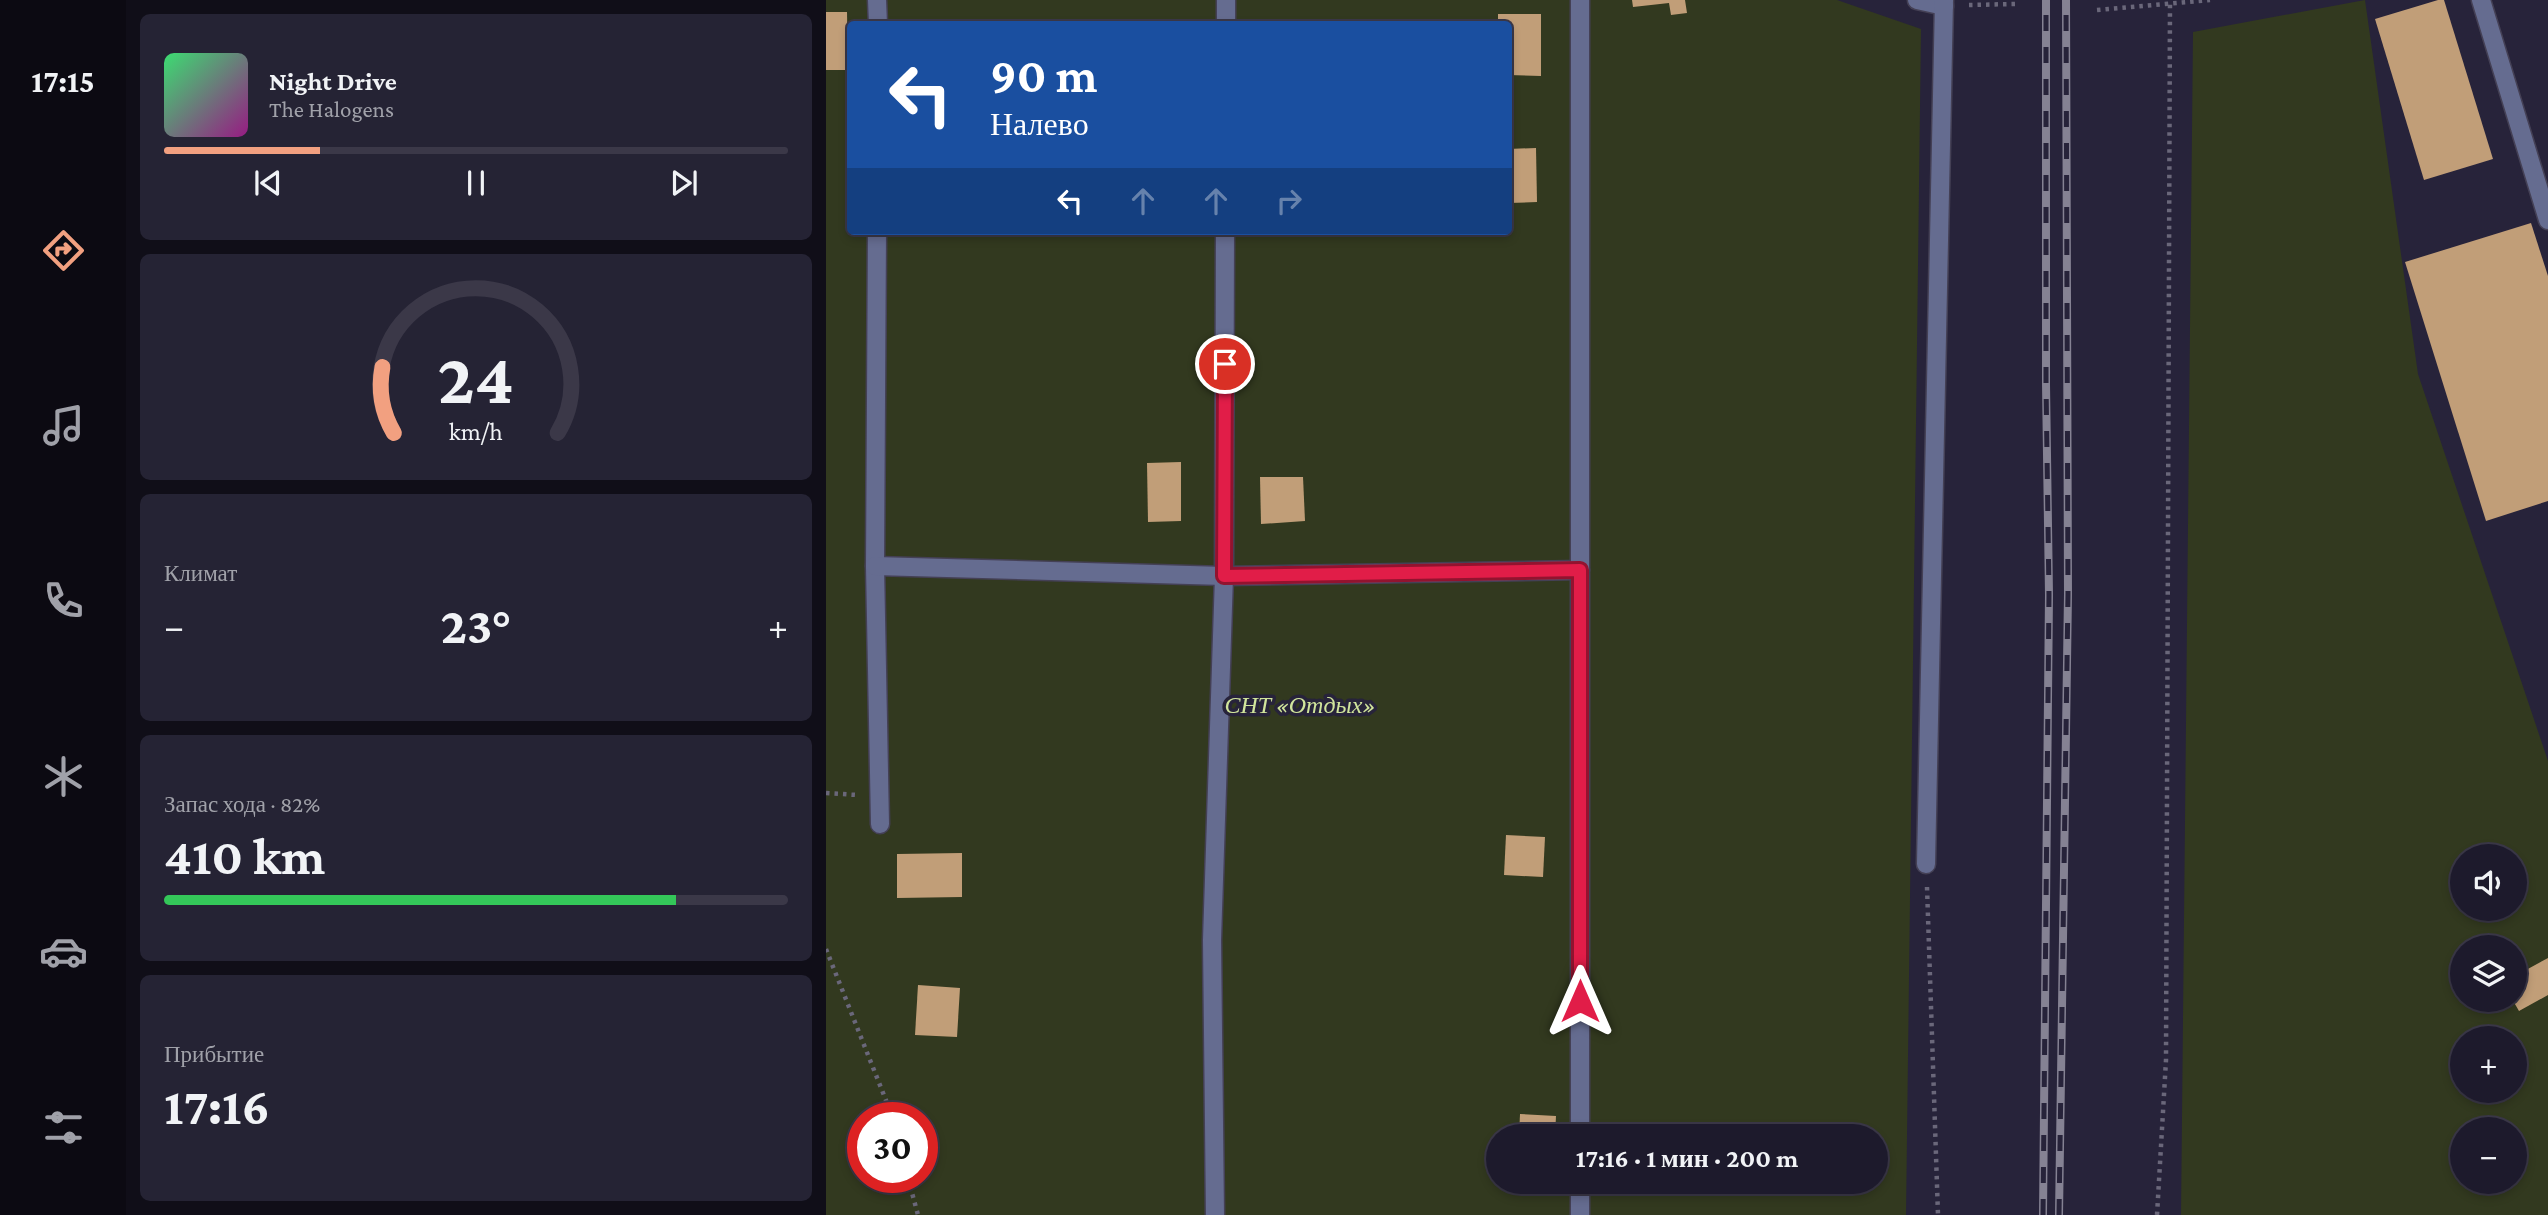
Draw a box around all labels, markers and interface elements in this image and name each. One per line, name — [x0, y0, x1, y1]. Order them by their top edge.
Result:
text: 90 m — [990, 48, 1097, 103]
icon: left — [875, 49, 966, 140]
text: 17:15 — [31, 63, 95, 99]
text: Night Drive — [269, 67, 397, 96]
text: The Halogens — [269, 96, 394, 122]
text: Налево — [990, 106, 1089, 142]
icon: previous — [249, 164, 287, 202]
icon: pause — [457, 164, 495, 202]
icon: next — [665, 164, 703, 202]
icon: left — [1051, 182, 1089, 220]
icon: ahead — [1124, 182, 1162, 220]
icon: ahead — [1197, 182, 1235, 220]
icon: right — [1270, 182, 1308, 220]
icon: directions — [39, 226, 88, 275]
pin — [1195, 334, 1255, 394]
text: 24 — [438, 339, 514, 420]
icon: arrive — [1206, 345, 1244, 383]
icon: music — [39, 401, 88, 450]
text: km/h — [449, 418, 503, 445]
text: Климат — [164, 560, 237, 586]
icon: phone — [39, 576, 88, 625]
text: 23° — [440, 596, 512, 654]
text: − — [164, 605, 184, 647]
text: + — [768, 605, 788, 647]
park label: СНТ «Отдых» — [1225, 691, 1375, 718]
icon: climate — [39, 752, 88, 801]
text: Запас хода · 82% — [164, 791, 320, 817]
text: 410 km — [164, 827, 325, 885]
map controls — [2450, 844, 2527, 1194]
button: sound — [2450, 844, 2527, 921]
icon: car — [39, 927, 88, 976]
button: layers — [2450, 935, 2527, 1012]
position arrow — [1543, 964, 1617, 1038]
button: + — [2450, 1026, 2527, 1103]
text: Прибытие — [164, 1041, 264, 1067]
text: 17:16 — [164, 1077, 270, 1135]
speed limit sign: 30 — [847, 1102, 938, 1193]
icon: filters — [39, 1103, 88, 1152]
button: − — [2450, 1117, 2527, 1194]
text: 17:16 · 1 мин · 200 m — [1576, 1144, 1798, 1173]

